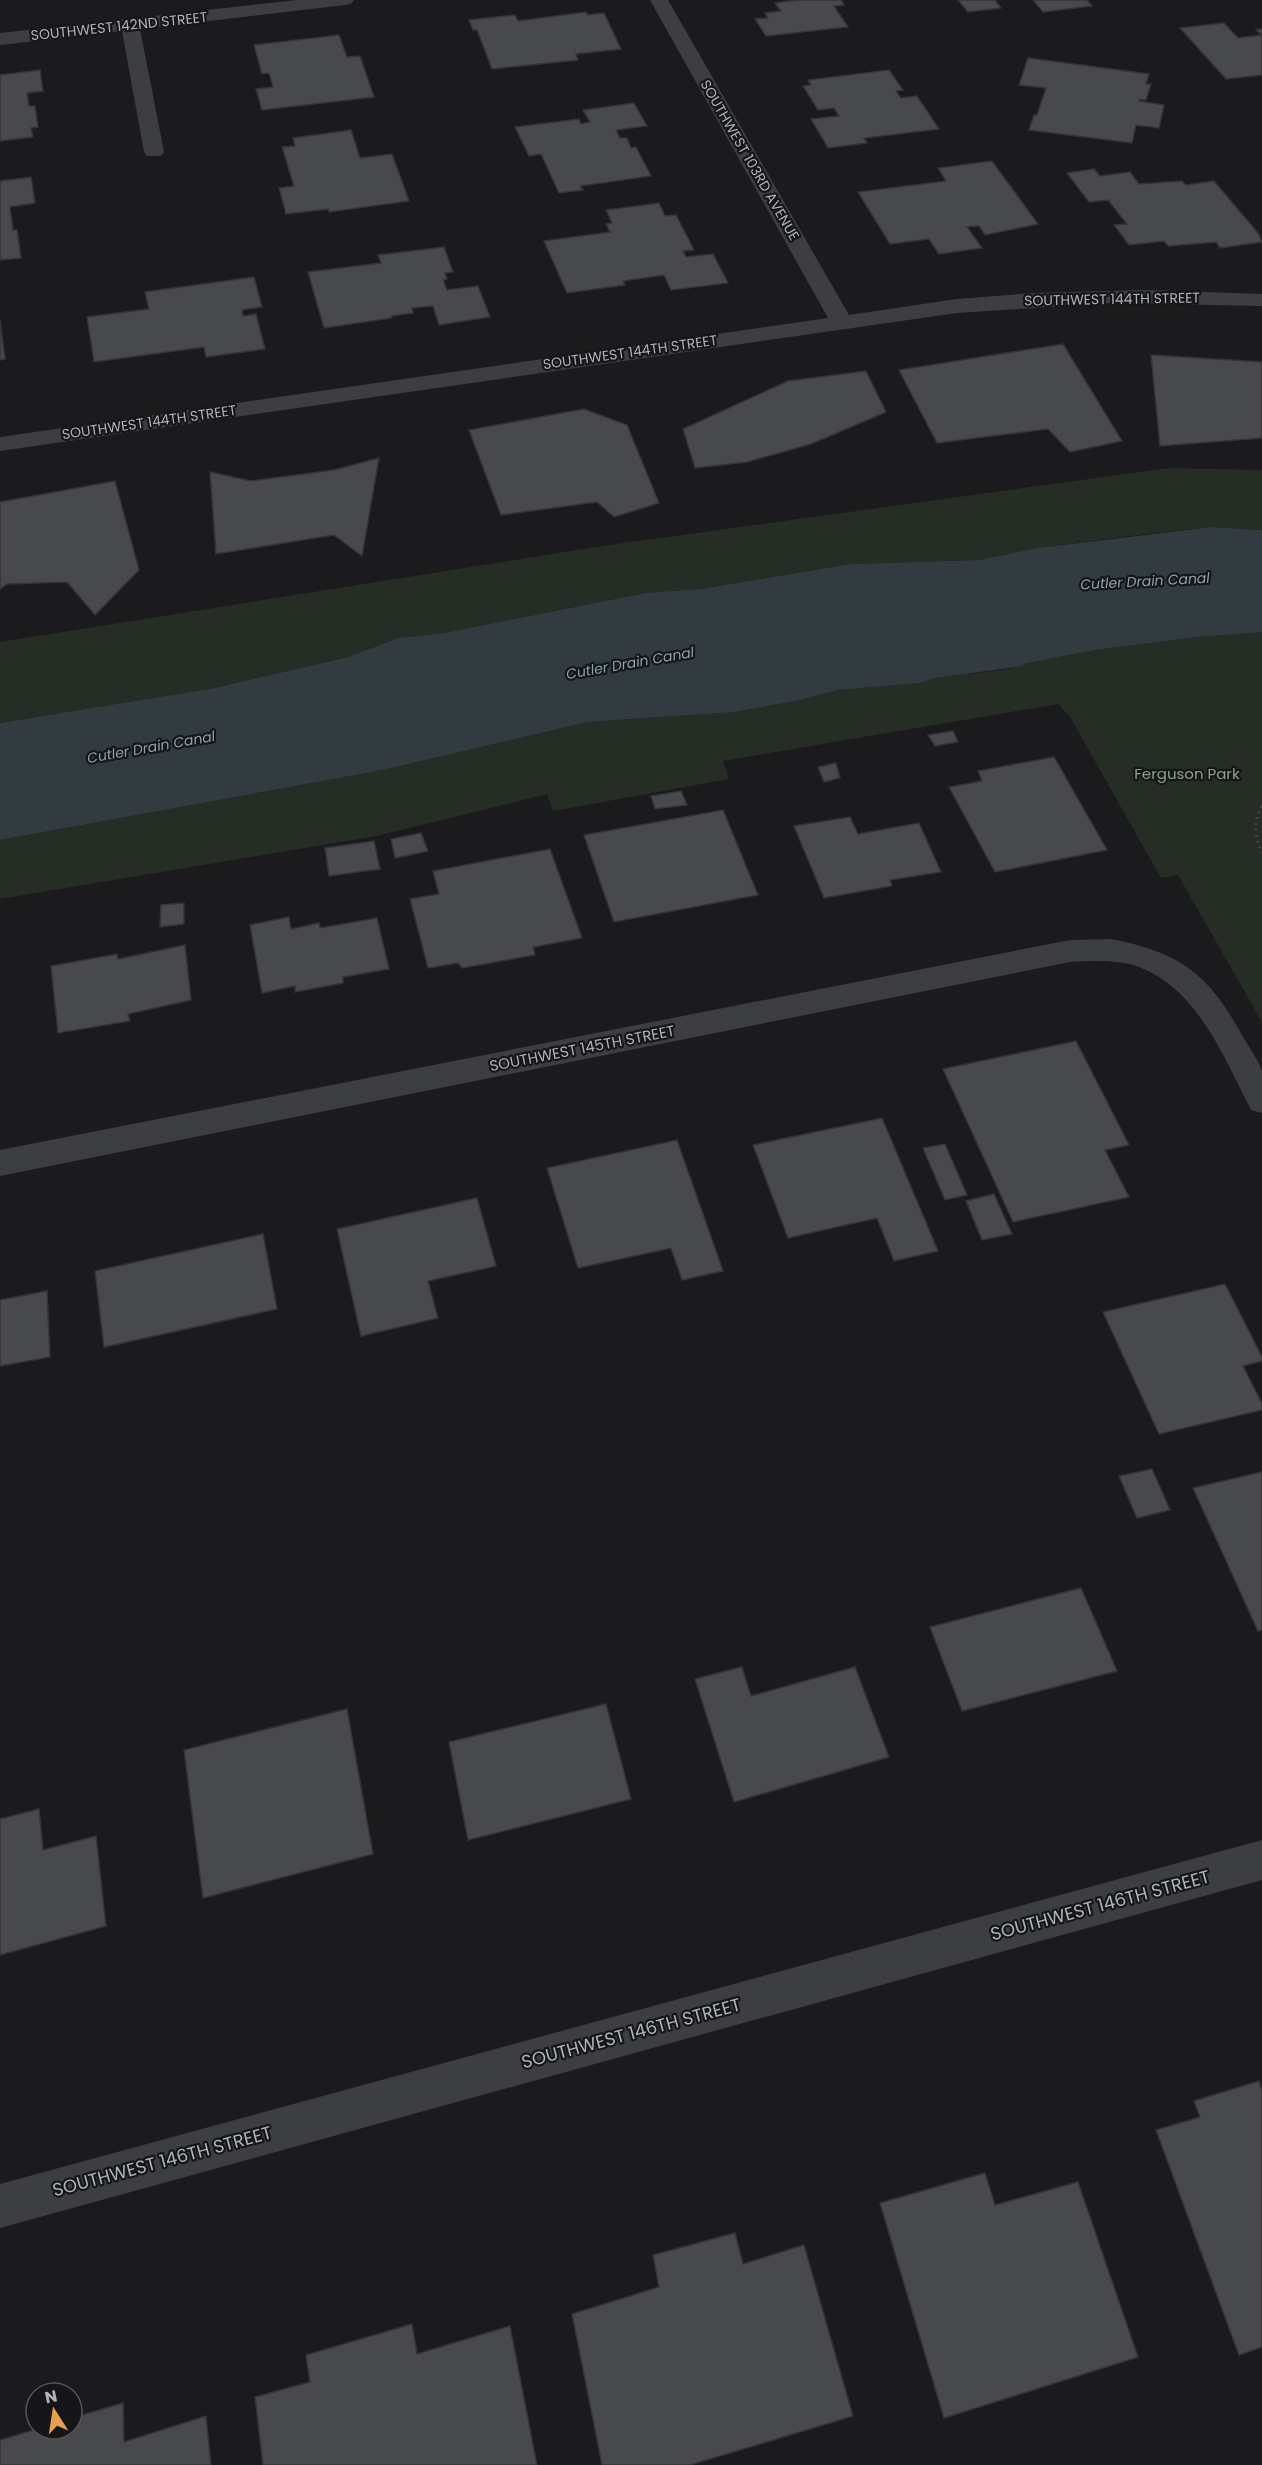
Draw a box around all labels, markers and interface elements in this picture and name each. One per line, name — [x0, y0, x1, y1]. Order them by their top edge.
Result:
street label: SOUTHWEST 142ND STREET — [30, 7, 209, 45]
street label: SOUTHWEST 103RD AVENUE — [696, 76, 804, 244]
street label: SOUTHWEST 144TH STREET — [1024, 287, 1200, 311]
street label: SOUTHWEST 144TH STREET — [542, 330, 719, 374]
street label: SOUTHWEST 144TH STREET — [61, 400, 238, 444]
water label: Cutler Drain Canal — [1080, 568, 1211, 594]
water label: Cutler Drain Canal — [564, 642, 696, 684]
water label: Cutler Drain Canal — [85, 726, 217, 768]
park label: Ferguson Park — [1134, 763, 1240, 784]
street label: SOUTHWEST 145TH STREET — [488, 1020, 676, 1076]
street label: SOUTHWEST 146TH STREET — [988, 1864, 1213, 1946]
street label: SOUTHWEST 146TH STREET — [519, 1992, 744, 2074]
street label: SOUTHWEST 146TH STREET — [50, 2120, 275, 2202]
north arrow — [24, 2381, 84, 2441]
text: N — [43, 2384, 59, 2409]

